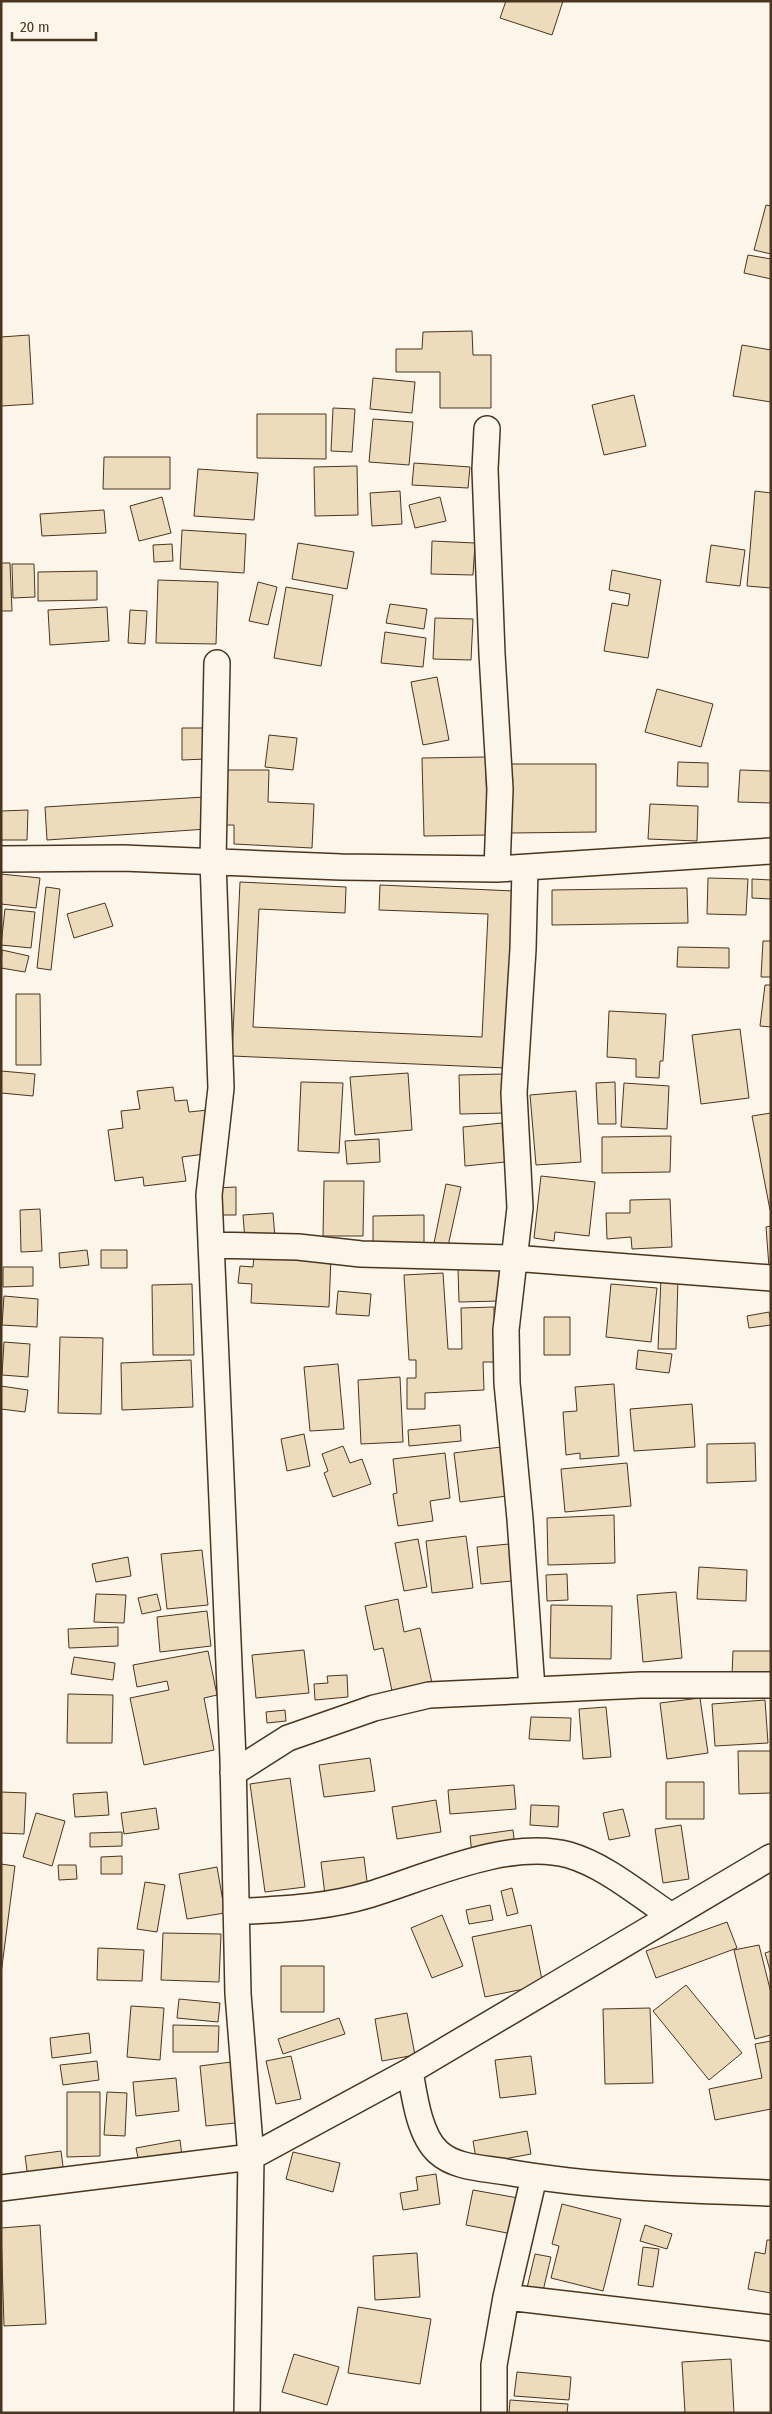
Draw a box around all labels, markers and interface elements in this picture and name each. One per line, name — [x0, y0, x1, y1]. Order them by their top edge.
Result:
scale bar — [12, 10, 96, 42]
text: 20 m — [20, 18, 50, 36]

